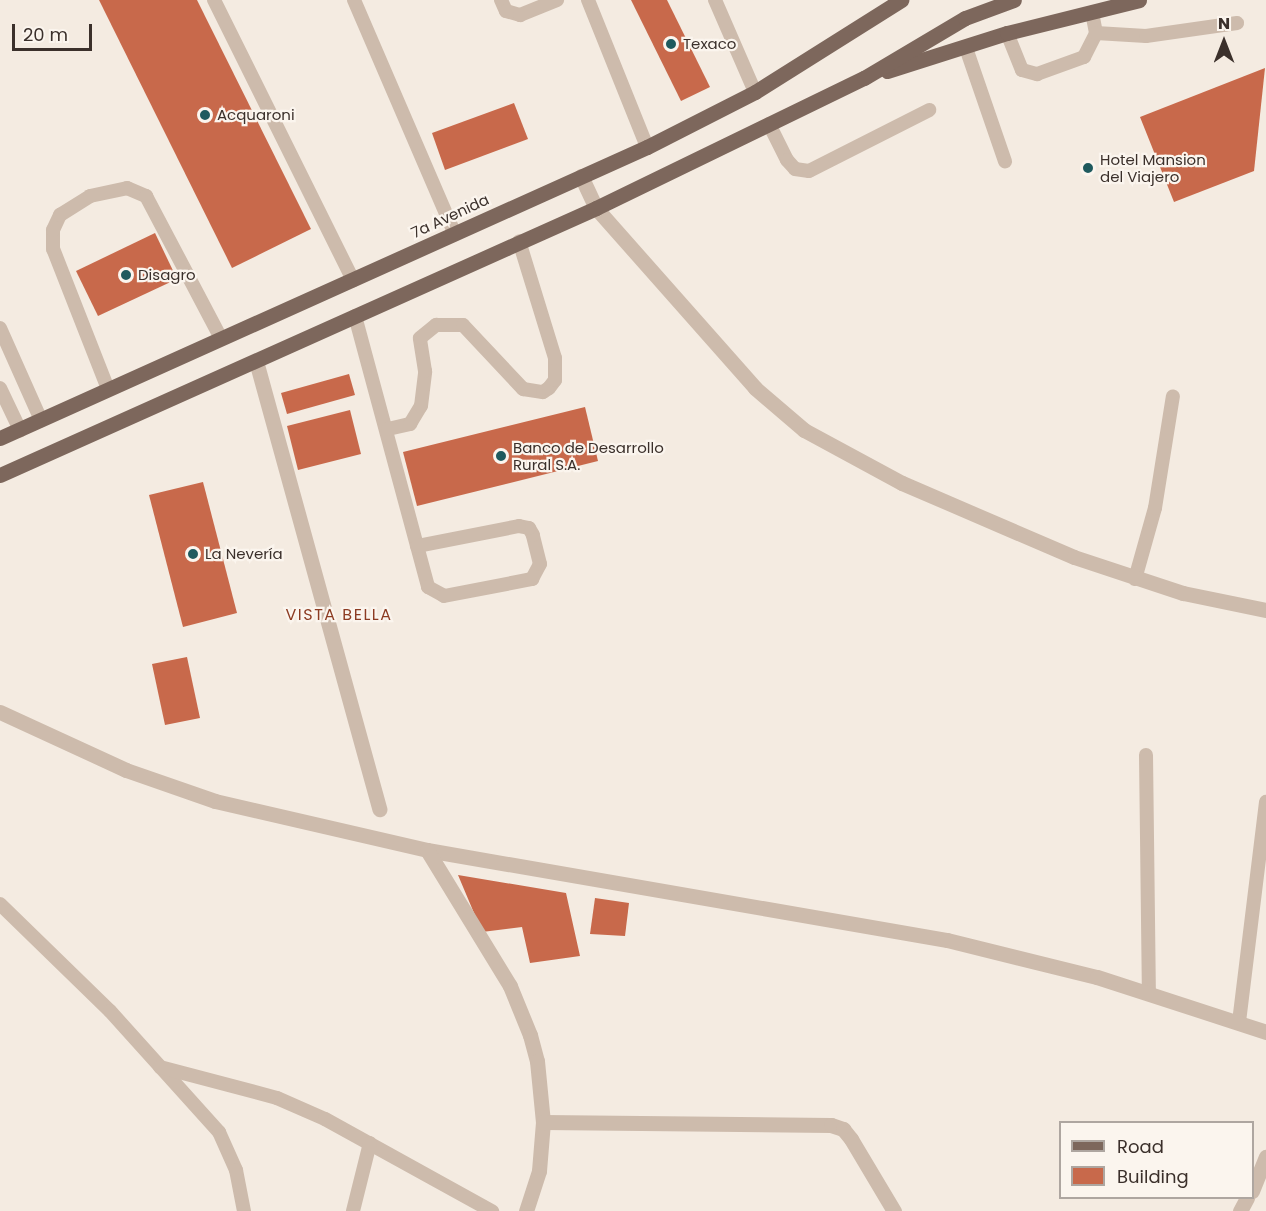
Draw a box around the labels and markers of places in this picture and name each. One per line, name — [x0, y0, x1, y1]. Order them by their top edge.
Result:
place label: Texaco — [683, 35, 736, 53]
marker: Texaco — [664, 37, 678, 51]
place label: Acquaroni — [217, 106, 295, 124]
marker: Acquaroni — [198, 108, 212, 122]
place label: Hotel Mansion del Viajero — [1100, 150, 1206, 185]
marker: Hotel Mansion del Viajero — [1081, 161, 1095, 175]
place label: Disagro — [138, 266, 196, 284]
marker: Disagro — [119, 268, 133, 282]
place label: Banco de Desarrollo Rural S.A. — [513, 438, 664, 473]
marker: Banco de Desarrollo Rural S.A. — [494, 449, 508, 463]
place label: La Nevería — [205, 545, 283, 563]
marker: La Nevería — [186, 547, 200, 561]

